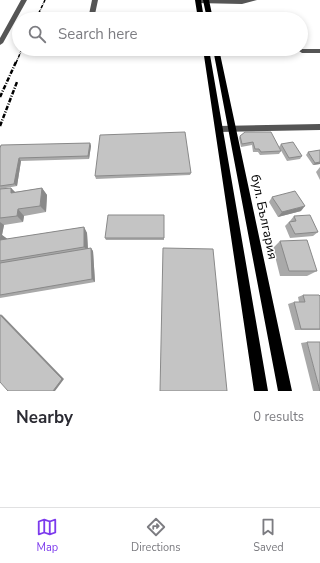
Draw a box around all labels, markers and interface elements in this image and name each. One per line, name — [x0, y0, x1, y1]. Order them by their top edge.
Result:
search box — [12, 12, 308, 56]
icon: search — [26, 23, 48, 45]
text: Search here — [58, 24, 138, 44]
street label: бул. България — [246, 173, 282, 261]
text: Nearby — [16, 406, 73, 429]
text: 0 results — [253, 408, 304, 426]
tab: Map — [36, 516, 58, 555]
tab: Directions — [131, 516, 181, 555]
tab: Saved — [253, 516, 284, 555]

